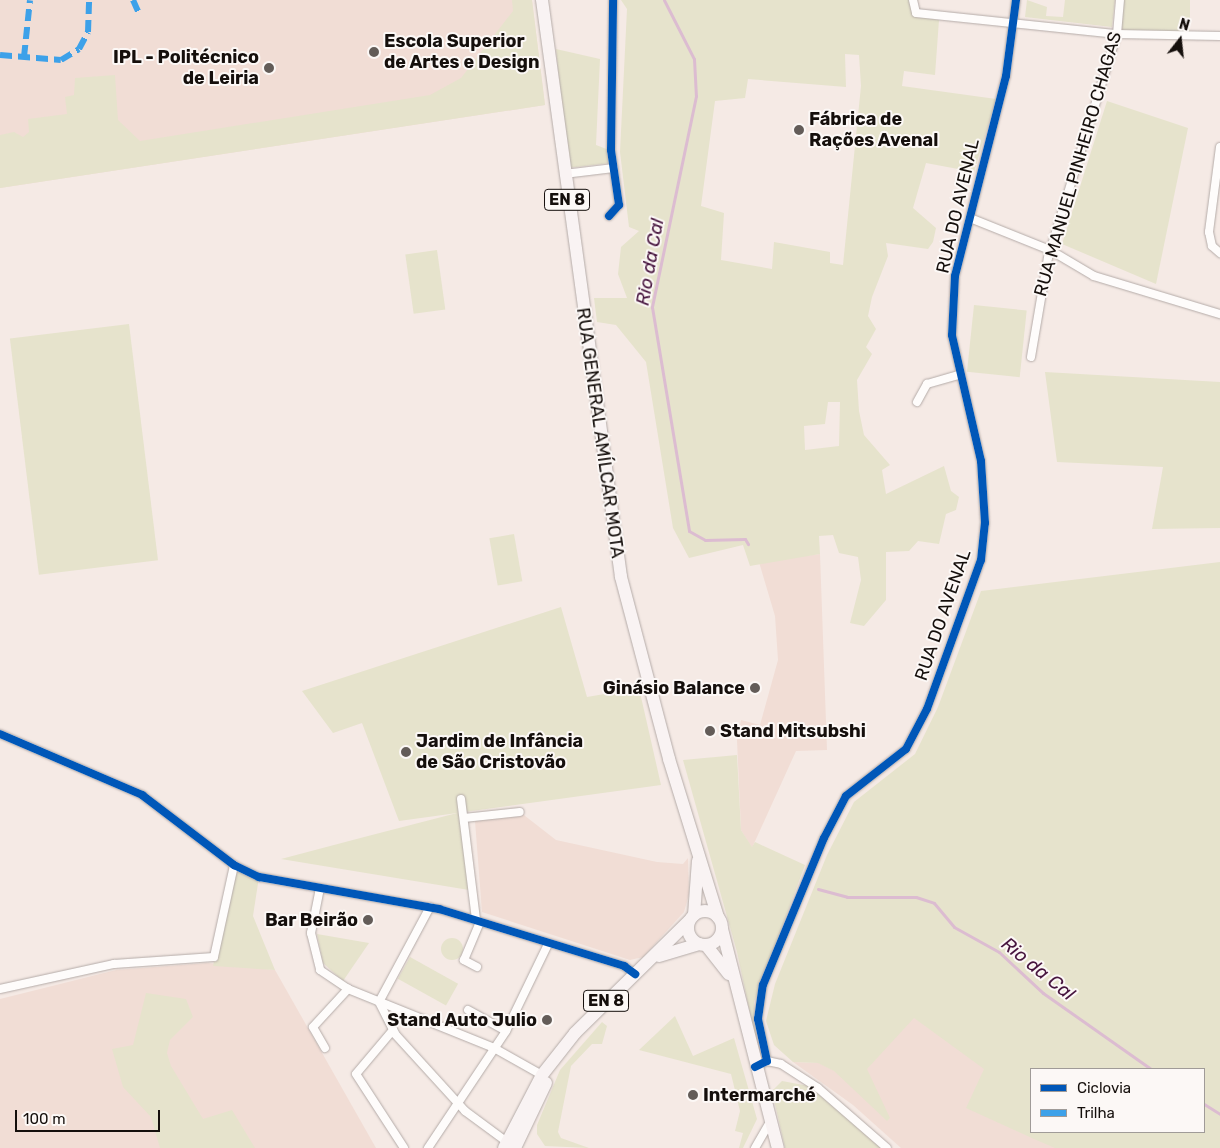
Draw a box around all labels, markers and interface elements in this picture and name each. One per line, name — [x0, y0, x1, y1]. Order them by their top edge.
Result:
north arrow — [1155, 15, 1205, 65]
text: N — [1177, 16, 1191, 35]
street label: RUA MANUEL PINHEIRO CHAGAS — [1030, 29, 1126, 299]
place label: Escola Superior de Artes e Design — [384, 31, 540, 74]
marker: Escola Superior de Artes e Design — [368, 46, 380, 58]
place label: IPL - Politécnico de Leiria — [113, 47, 259, 90]
marker: IPL - Politécnico de Leiria — [263, 62, 275, 74]
place label: Fábrica de Rações Avenal — [809, 109, 939, 152]
marker: Fábrica de Rações Avenal — [793, 124, 805, 136]
street label: RUA DO AVENAL — [932, 136, 984, 276]
road number: EN 8 — [543, 186, 591, 214]
water label: Rio da Cal — [631, 217, 669, 307]
street label: RUA GENERAL AMÍLCAR MOTA — [572, 306, 628, 560]
street label: RUA DO AVENAL — [910, 546, 976, 684]
place label: Ginásio Balance — [603, 677, 745, 699]
marker: Ginásio Balance — [749, 682, 761, 694]
place label: Stand Mitsubshi — [720, 720, 866, 742]
marker: Stand Mitsubshi — [704, 725, 716, 737]
place label: Jardim de Infância de São Cristovão — [416, 731, 583, 774]
marker: Jardim de Infância de São Cristovão — [400, 746, 412, 758]
place label: Bar Beirão — [265, 909, 358, 931]
marker: Bar Beirão — [362, 914, 374, 926]
water label: Rio da Cal — [997, 932, 1079, 1006]
road number: EN 8 — [582, 988, 630, 1014]
place label: Stand Auto Julio — [387, 1009, 537, 1031]
marker: Stand Auto Julio — [541, 1014, 553, 1026]
legend — [1030, 1068, 1205, 1133]
text: Ciclovia — [1077, 1079, 1131, 1097]
place label: Intermarché — [703, 1084, 816, 1106]
marker: Intermarché — [687, 1089, 699, 1101]
scale bar — [18, 1100, 162, 1132]
text: Trilha — [1077, 1104, 1115, 1122]
text: 100 m — [23, 1110, 65, 1128]

